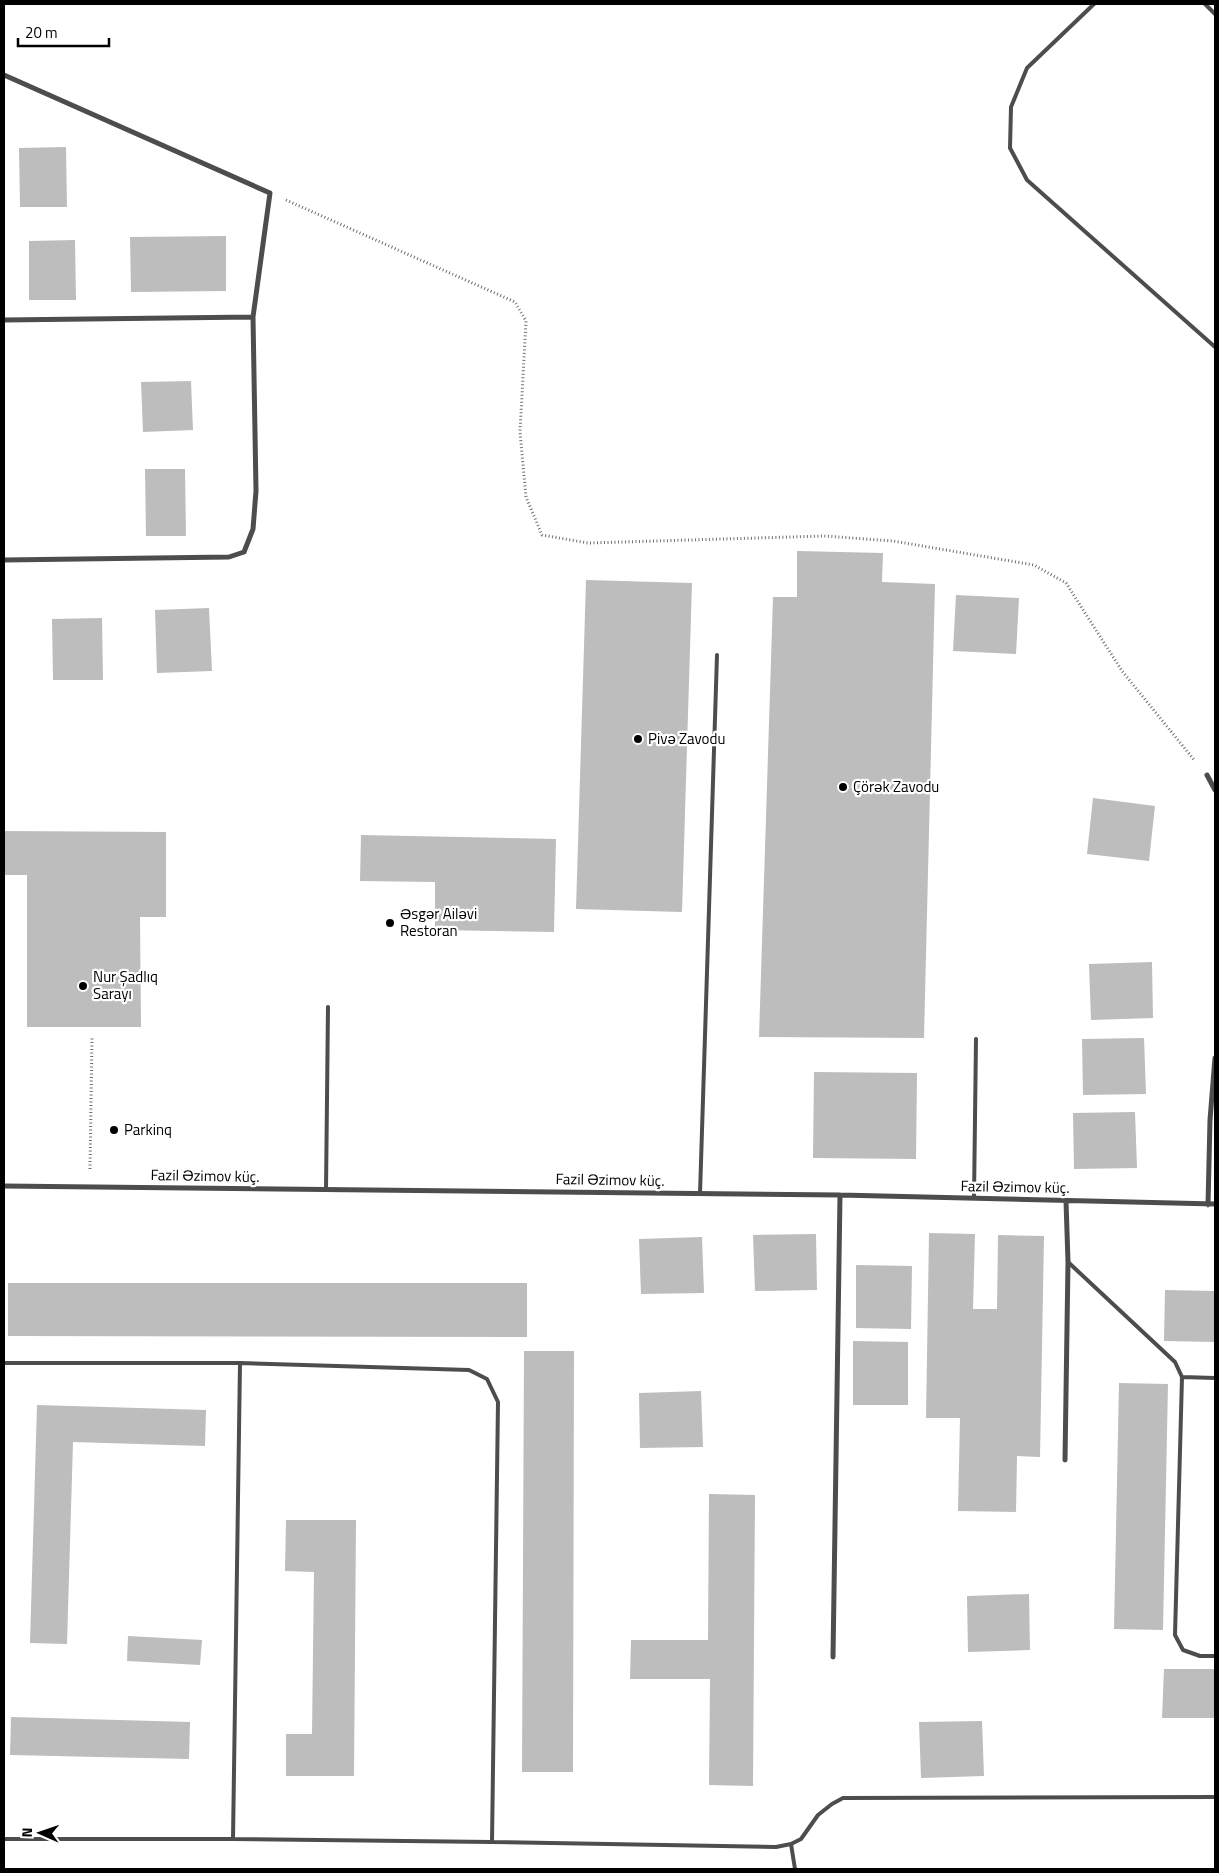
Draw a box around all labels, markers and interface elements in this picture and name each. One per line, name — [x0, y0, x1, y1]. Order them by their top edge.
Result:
scale bar — [18, 15, 109, 47]
text: 20 m — [25, 21, 58, 44]
place label: Pivə Zavodu — [648, 727, 725, 750]
marker: Pivə Zavodu — [632, 733, 644, 745]
place label: Çörək Zavodu — [853, 775, 939, 798]
marker: Çörək Zavodu — [837, 781, 849, 793]
place label: Əsgər Ailəvi Restoran — [400, 902, 477, 942]
marker: Əsgər Ailəvi Restoran — [384, 917, 396, 929]
place label: Nur Şadlıq Sarayı — [93, 965, 158, 1005]
marker: Nur Şadlıq Sarayı — [77, 980, 89, 992]
place label: Parkinq — [124, 1118, 172, 1141]
marker: Parkinq — [108, 1124, 120, 1136]
street label: Fazil Əzimov küç. — [150, 1163, 260, 1188]
street label: Fazil Əzimov küç. — [555, 1167, 665, 1192]
street label: Fazil Əzimov küç. — [960, 1174, 1070, 1199]
north arrow — [15, 1808, 65, 1858]
text: N — [16, 1827, 37, 1838]

